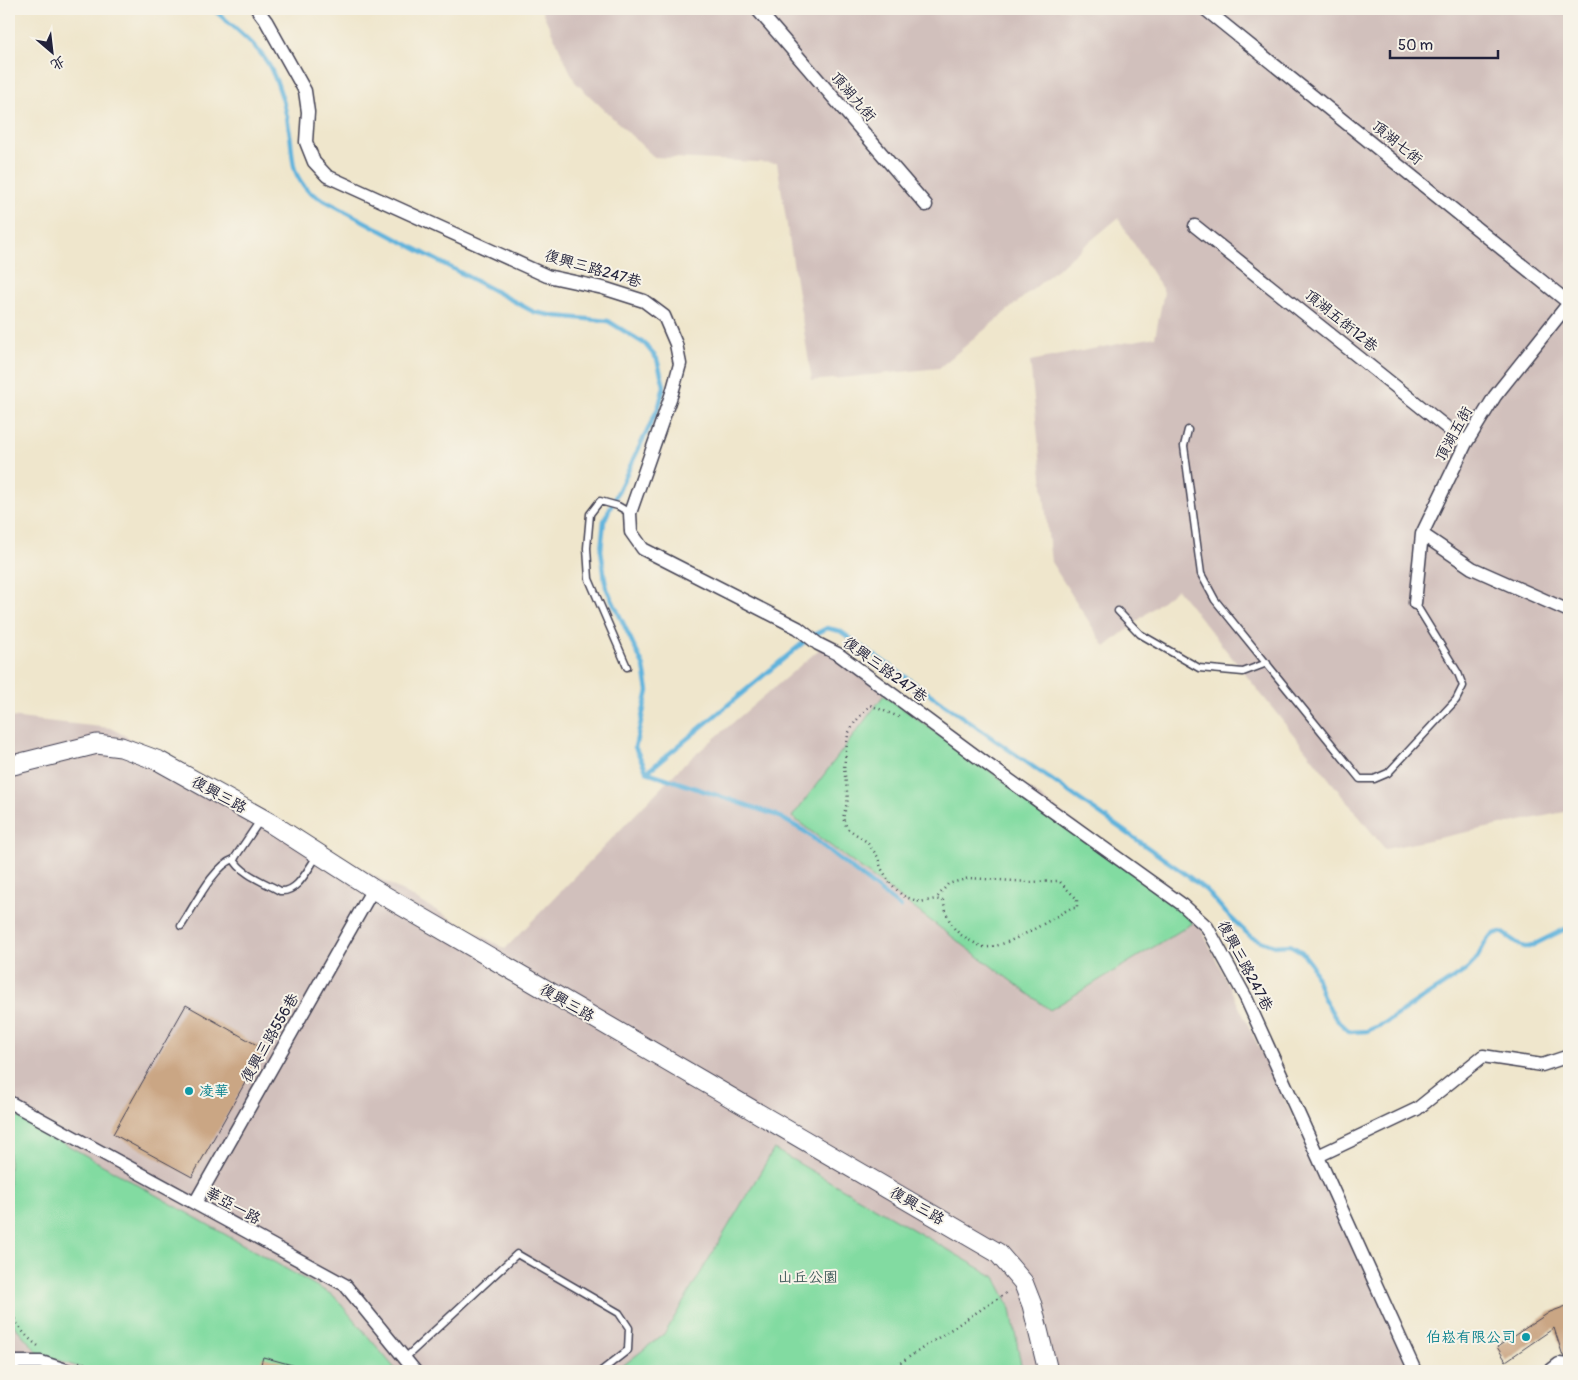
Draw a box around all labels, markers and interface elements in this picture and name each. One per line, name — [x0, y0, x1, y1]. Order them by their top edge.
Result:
north arrow — [28, 28, 78, 78]
scale bar — [1390, 28, 1498, 60]
text: 50 m — [1398, 36, 1433, 55]
text: 北 — [48, 52, 68, 74]
street label: 頂湖九街 — [826, 68, 880, 126]
street label: 頂湖七街 — [1368, 117, 1426, 169]
street label: 復興三路247巷 — [542, 246, 644, 292]
street label: 頂湖五街12巷 — [1300, 286, 1382, 356]
street label: 頂湖五街 — [1431, 403, 1477, 465]
street label: 復興三路247巷 — [839, 633, 931, 707]
street label: 復興三路 — [188, 772, 250, 818]
street label: 復興三路247巷 — [1213, 917, 1277, 1015]
street label: 復興三路 — [536, 980, 598, 1026]
street label: 復興三路556巷 — [237, 990, 303, 1086]
place label: 凌華 — [199, 1082, 229, 1101]
marker: 凌華 — [183, 1085, 195, 1097]
street label: 華亞一路 — [202, 1183, 264, 1229]
street label: 復興三路 — [886, 1183, 948, 1229]
park label: 山丘公園 — [778, 1268, 838, 1287]
place label: 伯崧有限公司 — [1426, 1328, 1516, 1347]
marker: 伯崧有限公司 — [1520, 1331, 1532, 1343]

